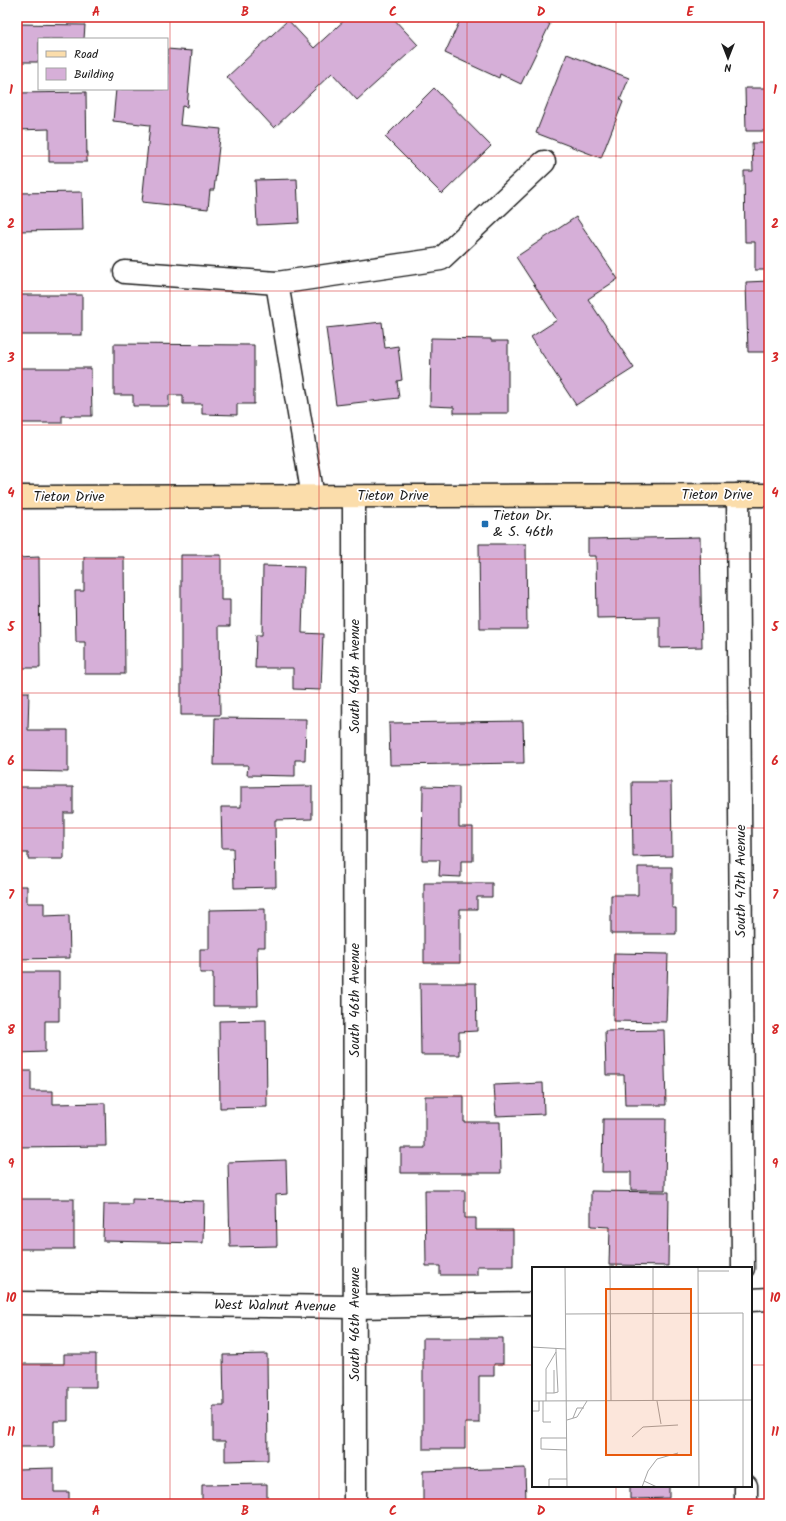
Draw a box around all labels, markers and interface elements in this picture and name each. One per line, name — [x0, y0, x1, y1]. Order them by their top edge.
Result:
text: A — [92, 2, 100, 23]
text: B — [241, 2, 249, 23]
text: C — [389, 2, 397, 23]
text: D — [537, 2, 546, 23]
text: E — [686, 2, 694, 23]
legend — [38, 38, 168, 90]
north arrow — [708, 38, 748, 78]
text: Road — [74, 45, 99, 64]
text: N — [724, 58, 731, 76]
text: Building — [74, 65, 114, 84]
text: 1 — [9, 80, 13, 101]
text: 1 — [773, 80, 777, 101]
text: 2 — [7, 214, 15, 235]
text: 2 — [771, 214, 779, 235]
text: 3 — [6, 348, 15, 369]
text: 3 — [770, 348, 779, 369]
text: 4 — [7, 483, 15, 504]
text: 4 — [771, 483, 779, 504]
street label: Tieton Drive — [681, 484, 753, 506]
street label: Tieton Drive — [357, 485, 429, 507]
street label: Tieton Drive — [33, 486, 105, 508]
place label: Tieton Dr. & S. 46th — [493, 505, 553, 543]
marker: Tieton Dr. & S. 46th — [480, 519, 490, 529]
text: 5 — [7, 617, 16, 638]
text: 5 — [771, 617, 780, 638]
street label: South 46th Avenue — [344, 618, 366, 733]
text: 6 — [7, 751, 15, 772]
text: 6 — [771, 751, 779, 772]
street label: South 47th Avenue — [730, 824, 752, 937]
text: 7 — [8, 885, 15, 906]
text: 7 — [772, 885, 779, 906]
street label: South 46th Avenue — [344, 942, 366, 1057]
text: 8 — [7, 1020, 15, 1041]
text: 8 — [771, 1020, 779, 1041]
text: 9 — [8, 1154, 15, 1175]
text: 9 — [772, 1154, 779, 1175]
street label: South 46th Avenue — [344, 1266, 366, 1381]
inset map — [532, 1267, 752, 1487]
text: 10 — [6, 1288, 17, 1309]
text: 10 — [770, 1288, 781, 1309]
street label: West Walnut Avenue — [214, 1294, 337, 1318]
text: 11 — [7, 1422, 15, 1443]
text: 11 — [771, 1422, 779, 1443]
text: A — [92, 1501, 100, 1521]
text: B — [241, 1501, 249, 1521]
text: C — [389, 1501, 397, 1521]
text: D — [537, 1501, 546, 1521]
text: E — [686, 1501, 694, 1521]

